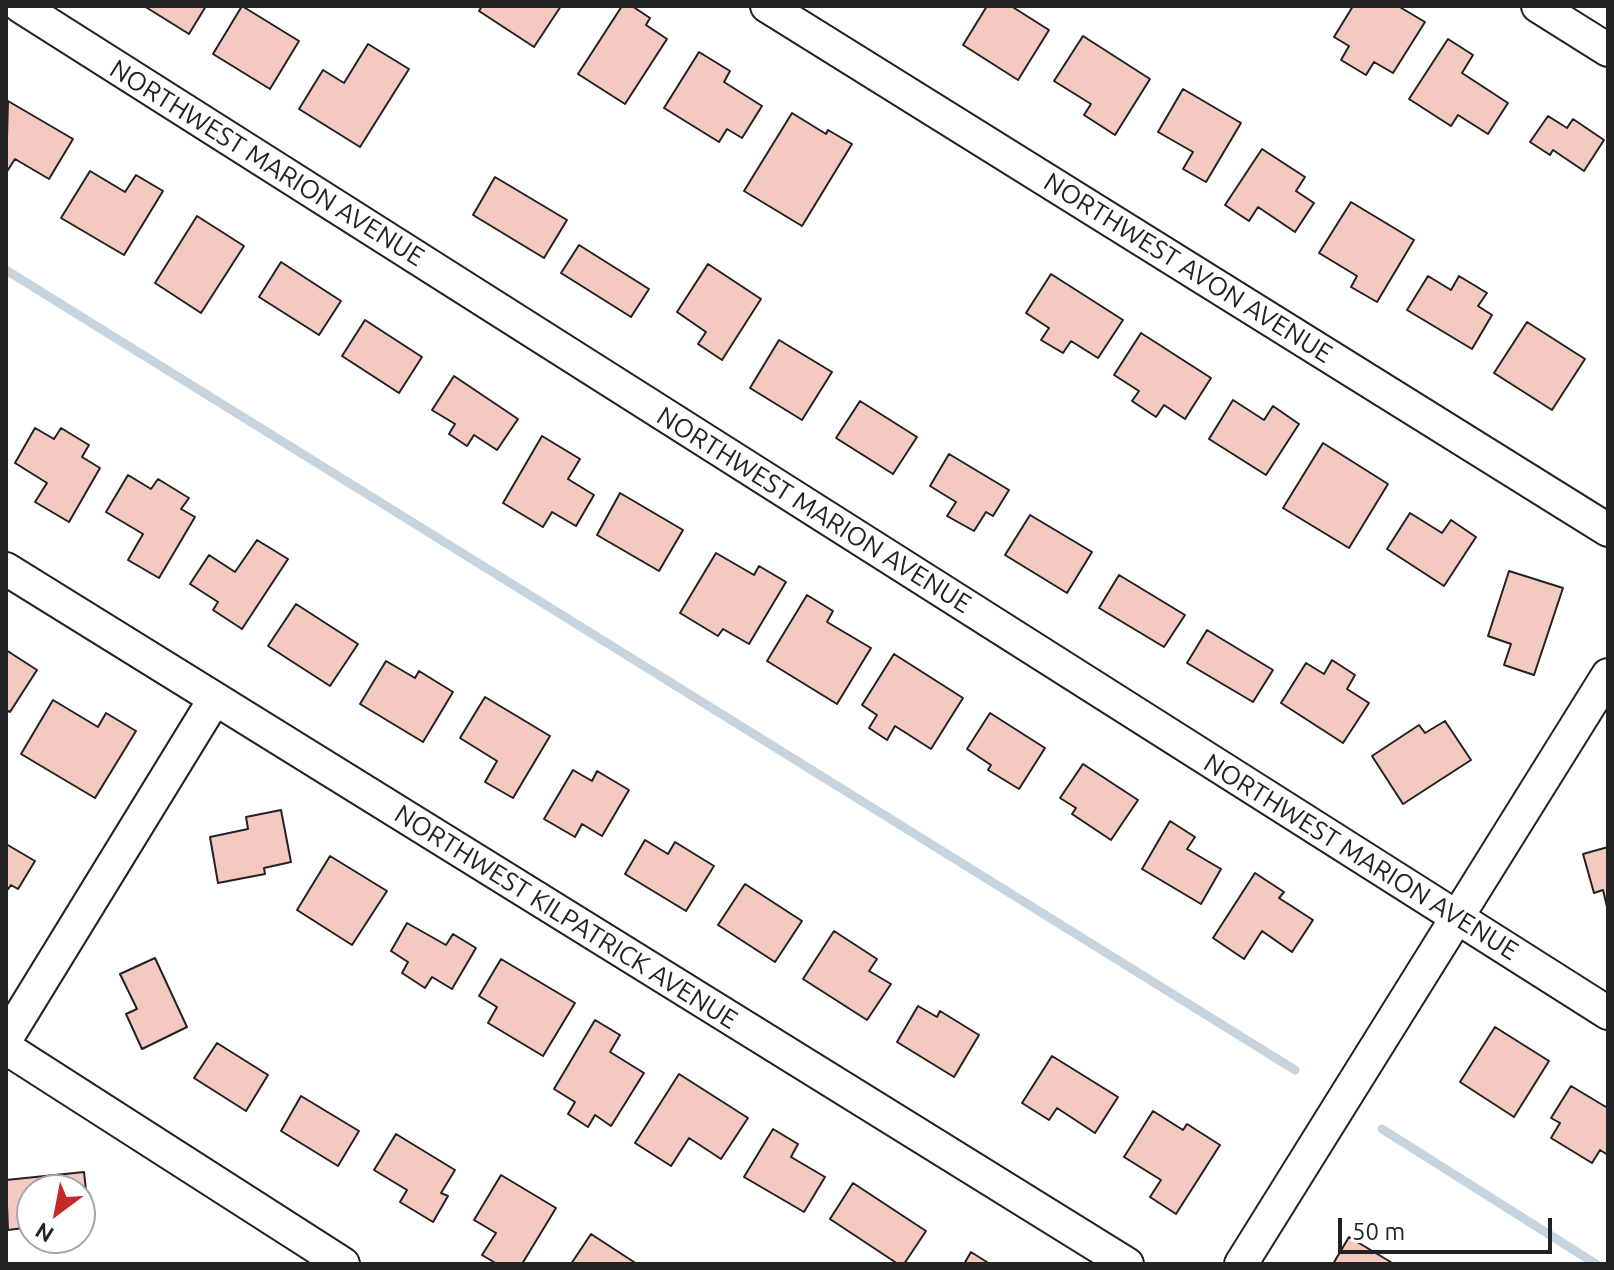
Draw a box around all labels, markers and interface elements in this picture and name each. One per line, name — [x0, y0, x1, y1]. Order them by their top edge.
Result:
street label: NORTHWEST MARION AVENUE — [104, 53, 430, 273]
street label: NORTHWEST AVON AVENUE — [1038, 166, 1338, 370]
street label: NORTHWEST MARION AVENUE — [651, 400, 977, 620]
street label: NORTHWEST MARION AVENUE — [1198, 747, 1524, 967]
street label: NORTHWEST KILPATRICK AVENUE — [389, 798, 743, 1036]
north arrow — [16, 1174, 96, 1254]
scale bar — [1342, 1202, 1556, 1252]
text: N — [30, 1218, 58, 1248]
text: 50 m — [1352, 1218, 1405, 1245]

